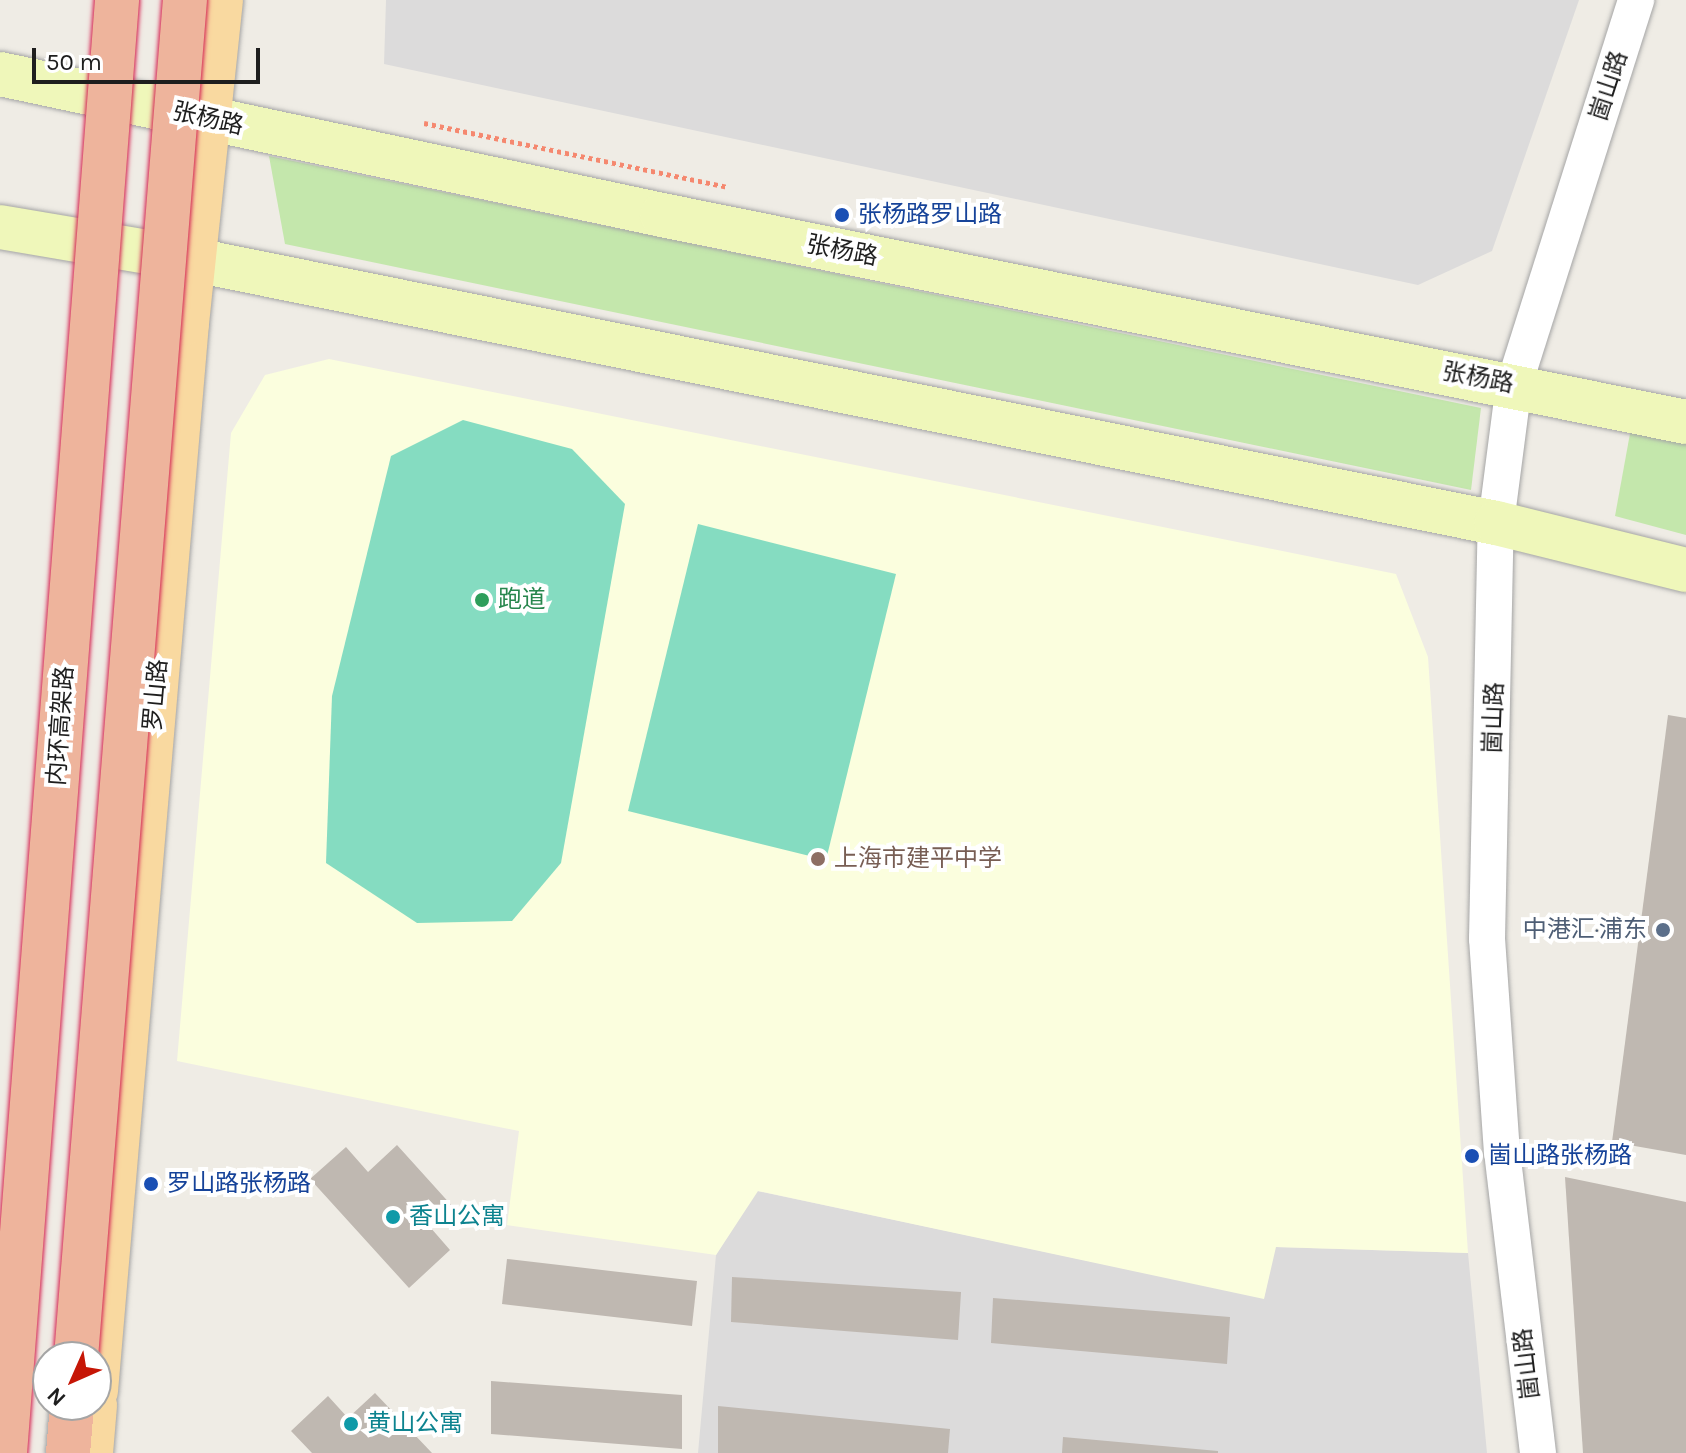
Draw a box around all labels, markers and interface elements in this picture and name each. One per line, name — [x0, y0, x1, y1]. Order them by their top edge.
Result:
scale bar — [36, 32, 264, 82]
street label: 崮山路 — [1584, 47, 1634, 125]
text: 50 m — [46, 48, 102, 76]
street label: 张杨路 — [170, 97, 246, 141]
place label: 张杨路罗山路 — [858, 201, 1002, 229]
marker: 张杨路罗山路 — [833, 206, 851, 224]
street label: 张杨路 — [804, 230, 880, 272]
street label: 张杨路 — [1440, 357, 1516, 399]
place label: 跑道 — [498, 586, 546, 614]
marker: 跑道 — [473, 591, 491, 609]
street label: 罗山路 — [139, 658, 173, 732]
street label: 内环高架路 — [42, 665, 80, 787]
street label: 崮山路 — [1478, 682, 1510, 754]
place label: 上海市建平中学 — [834, 845, 1002, 873]
marker: 上海市建平中学 — [809, 850, 827, 868]
place label: 中港汇·浦东 — [1523, 916, 1647, 944]
marker: 中港汇·浦东 — [1654, 921, 1672, 939]
place label: 崮山路张杨路 — [1488, 1142, 1632, 1170]
marker: 崮山路张杨路 — [1463, 1147, 1481, 1165]
place label: 罗山路张杨路 — [167, 1170, 311, 1198]
marker: 罗山路张杨路 — [142, 1175, 160, 1193]
place label: 香山公寓 — [409, 1203, 505, 1231]
marker: 香山公寓 — [384, 1208, 402, 1226]
street label: 崮山路 — [1508, 1327, 1546, 1401]
north arrow — [32, 1341, 112, 1421]
text: N — [42, 1382, 71, 1411]
place label: 黄山公寓 — [367, 1410, 463, 1438]
marker: 黄山公寓 — [342, 1415, 360, 1433]

